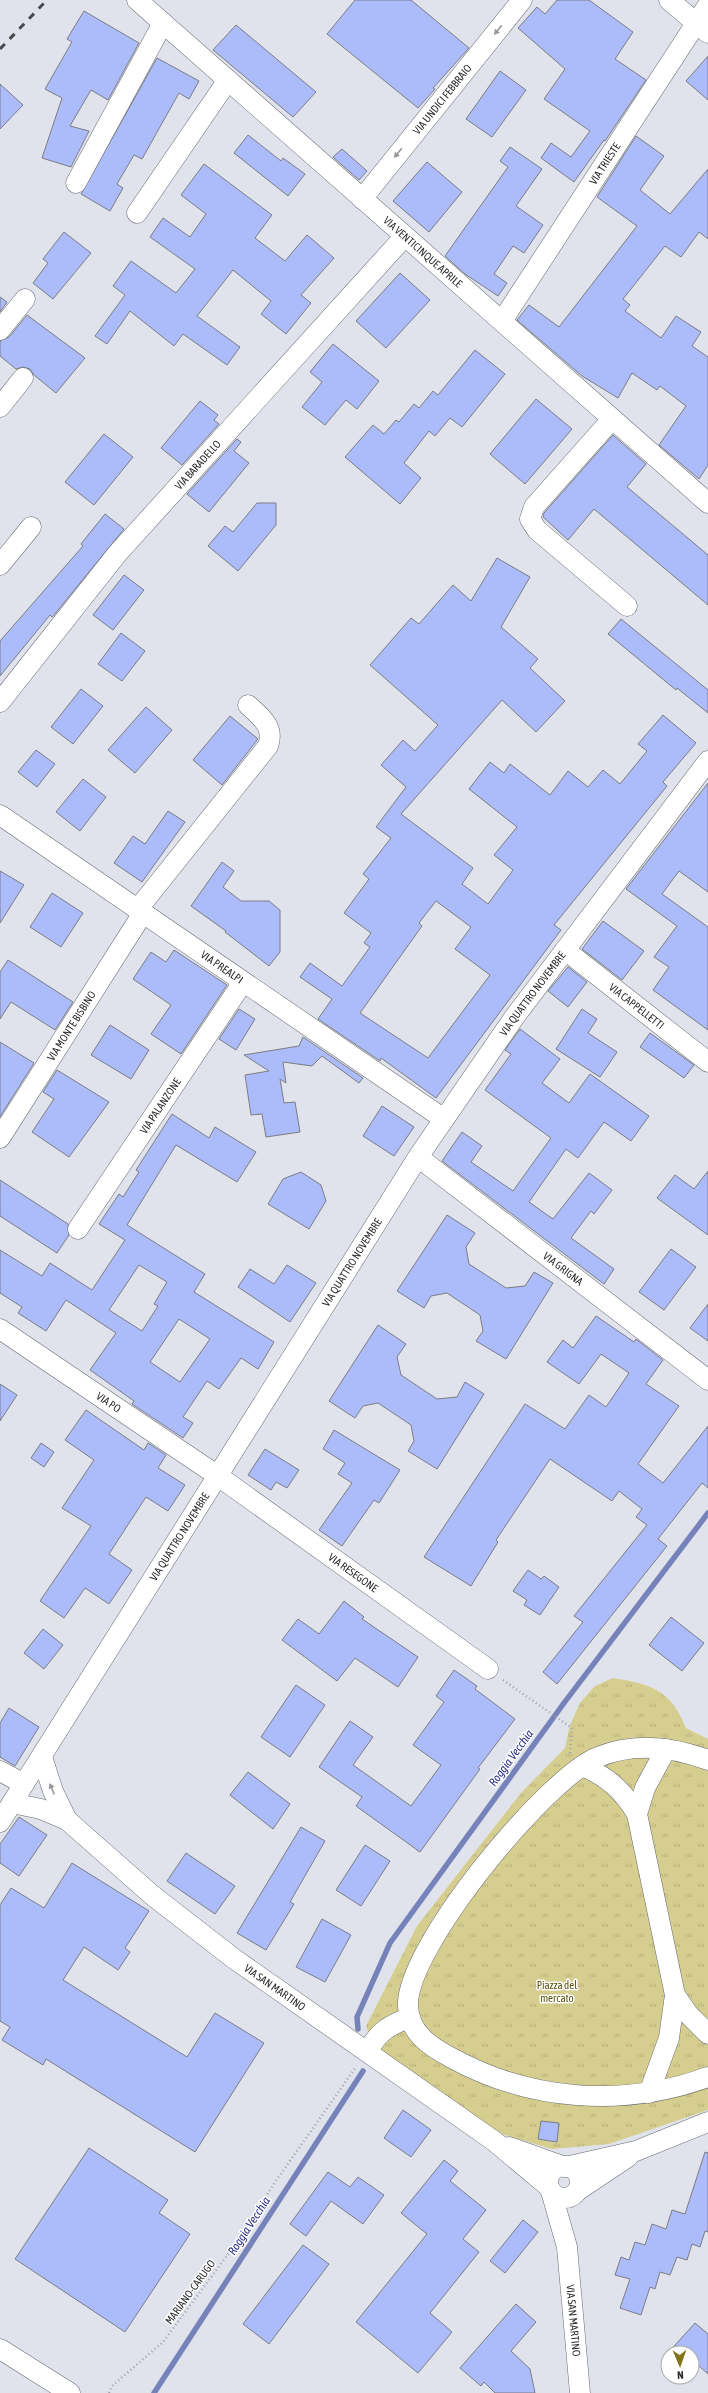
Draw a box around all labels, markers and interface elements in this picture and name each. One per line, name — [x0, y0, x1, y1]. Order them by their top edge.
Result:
one-way arrow — [493, 25, 502, 36]
street label: VIA UNDICI FEBBRAIO — [411, 62, 474, 137]
street label: VIA TRIESTE — [587, 140, 623, 187]
one-way arrow — [394, 148, 403, 159]
street label: VIA VENTICINQUE APRILE — [381, 214, 465, 290]
street label: VIA BARADELLO — [172, 438, 223, 492]
street label: VIA PREALPI — [199, 948, 245, 986]
street label: VIA QUATTRO NOVEMBRE — [497, 949, 568, 1038]
street label: VIA CAPPELLETTI — [607, 981, 667, 1031]
street label: VIA MONTE BISBINO — [45, 989, 98, 1063]
street label: VIA PALANZONE — [137, 1076, 183, 1136]
street label: VIA QUATTRO NOVEMBRE — [320, 1216, 384, 1309]
street label: VIA GRIGNA — [541, 1249, 586, 1288]
street label: VIA PO — [94, 1390, 123, 1415]
street label: VIA QUATTRO NOVEMBRE — [147, 1490, 212, 1583]
street label: VIA RESEGONE — [326, 1551, 380, 1595]
water label: Roggia Vecchia — [486, 1727, 536, 1789]
one-way arrow — [49, 1782, 55, 1794]
street label: VIA SAN MARTINO — [242, 1962, 308, 2013]
park label: Piazza del mercato — [537, 1979, 577, 2004]
water label: Roggia Vecchia — [225, 2194, 273, 2258]
street label: MARIANO-CARUGO — [163, 2257, 217, 2327]
street label: VIA SAN MARTINO — [564, 2284, 583, 2357]
north arrow — [660, 2345, 700, 2385]
text: N — [677, 2369, 684, 2381]

